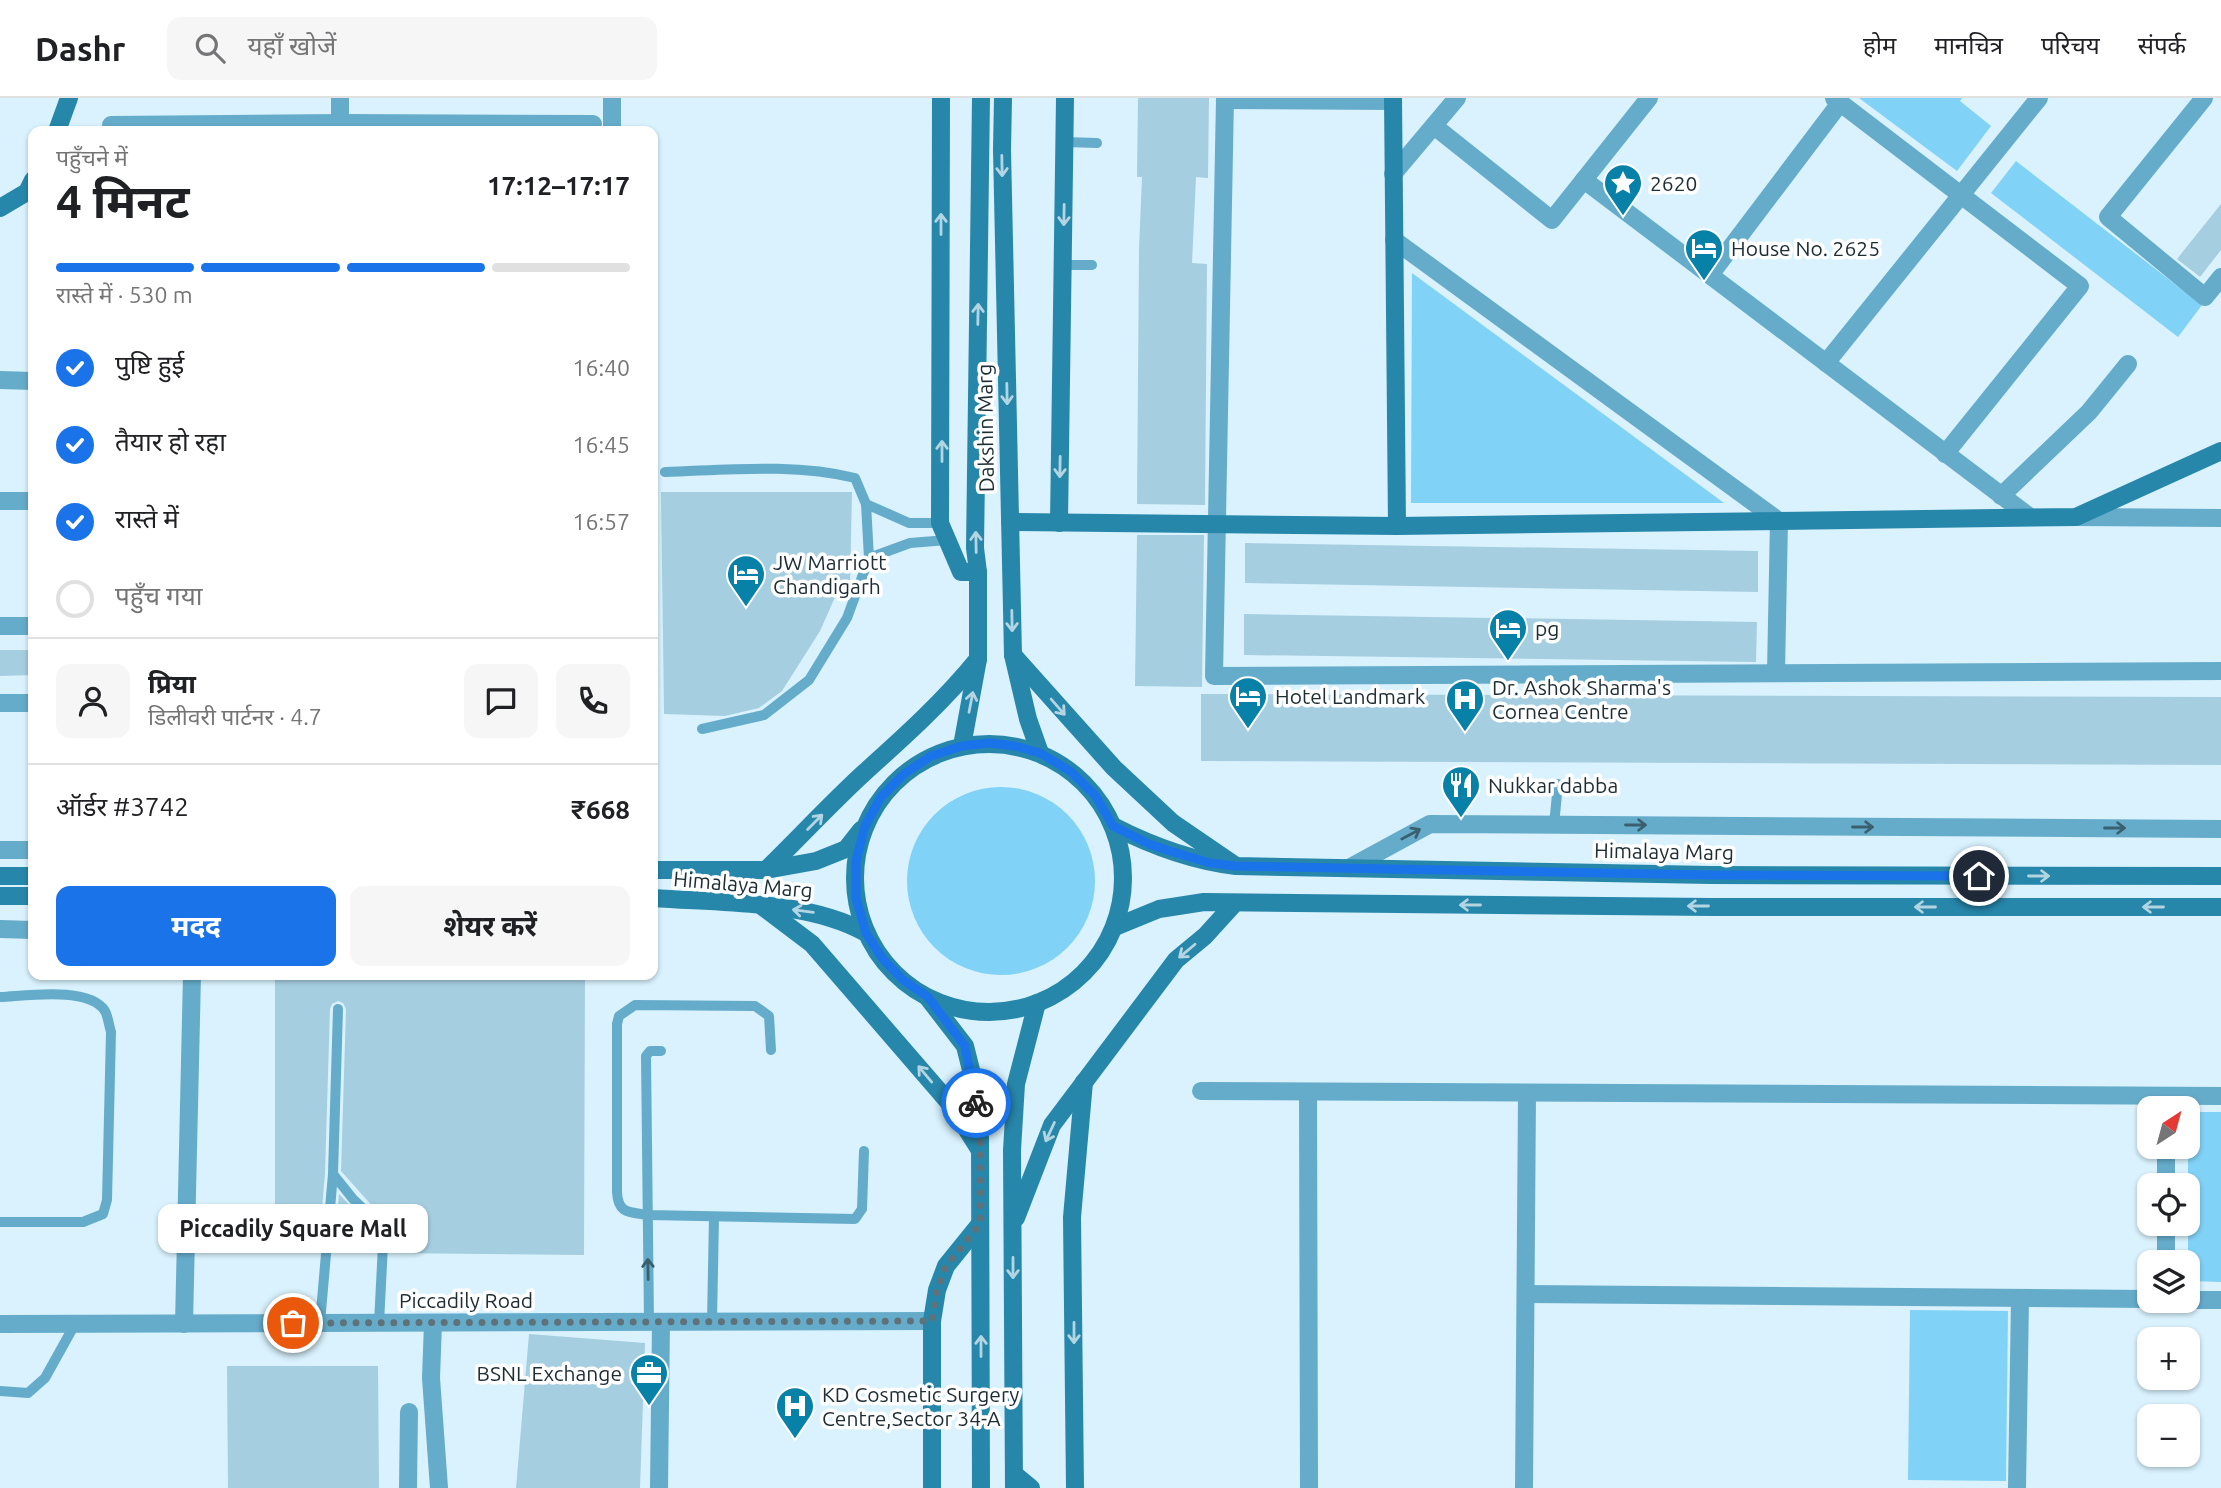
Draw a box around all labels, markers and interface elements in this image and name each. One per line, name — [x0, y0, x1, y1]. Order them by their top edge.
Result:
search box — [167, 17, 657, 80]
icon: search — [191, 29, 229, 67]
text: Dashr — [35, 30, 125, 67]
text: यहाँ खोजें — [247, 31, 336, 60]
text: होम — [1863, 32, 1896, 59]
text: मानचित्र — [1934, 32, 2003, 59]
text: परिचय — [2041, 32, 2100, 59]
text: संपर्क — [2138, 32, 2186, 59]
text: पहुँचने में — [56, 145, 128, 170]
one-way arrow — [995, 154, 1009, 177]
place icon: 2620 — [1602, 162, 1644, 217]
text: 17:12–17:17 — [487, 171, 630, 200]
place label: 2620 — [1650, 171, 1697, 195]
text: 4 मिनट — [56, 175, 189, 227]
one-way arrow — [1057, 203, 1071, 226]
one-way arrow — [934, 213, 948, 236]
hotel icon: House No. 2625 — [1683, 227, 1725, 282]
place label: House No. 2625 — [1731, 236, 1880, 260]
text: रास्ते में · 530 m — [56, 282, 193, 307]
one-way arrow — [971, 303, 985, 326]
icon: check — [56, 349, 94, 387]
text: पुष्टि हुई — [115, 350, 184, 379]
text: 16:40 — [572, 355, 630, 380]
street label: Dakshin Marg — [972, 364, 998, 492]
one-way arrow — [1001, 382, 1014, 405]
icon: check — [56, 426, 94, 464]
text: तैयार हो रहा — [115, 427, 226, 456]
text: 16:45 — [572, 432, 630, 457]
one-way arrow — [935, 440, 949, 463]
one-way arrow — [1053, 455, 1067, 478]
icon: check — [56, 503, 94, 541]
text: रास्ते में — [115, 504, 179, 533]
text: 16:57 — [572, 509, 630, 534]
one-way arrow — [969, 530, 983, 553]
place label: JW Marriott Chandigarh — [773, 550, 886, 598]
hotel icon: JW Marriott Chandigarh — [725, 553, 767, 608]
text: पहुँच गया — [115, 581, 203, 610]
hotel icon: pg — [1487, 607, 1529, 662]
one-way arrow — [1006, 609, 1019, 632]
place label: pg — [1535, 616, 1559, 640]
button: person — [56, 664, 130, 738]
button: chat — [464, 664, 538, 738]
button: phone — [556, 664, 630, 738]
text: प्रिया — [148, 669, 196, 698]
hotel icon: Hotel Landmark — [1227, 675, 1269, 730]
place label: Dr. Ashok Sharma's Cornea Centre — [1492, 675, 1671, 723]
hospital icon: Dr. Ashok Sharma's Cornea Centre — [1444, 678, 1486, 733]
place label: Hotel Landmark — [1275, 684, 1426, 708]
one-way arrow — [964, 691, 978, 714]
one-way arrow — [1050, 697, 1066, 715]
text: डिलीवरी पार्टनर · 4.7 — [148, 704, 322, 729]
restaurant icon: Nukkar dabba — [1440, 764, 1482, 819]
place label: Nukkar dabba — [1488, 773, 1618, 797]
text: ऑर्डर #3742 — [56, 792, 189, 821]
text: ₹668 — [571, 795, 630, 824]
one-way arrow — [807, 814, 824, 831]
one-way arrow — [1624, 818, 1647, 832]
one-way arrow — [1851, 820, 1874, 834]
one-way arrow — [2103, 821, 2126, 835]
one-way arrow — [1400, 827, 1420, 841]
street label: Himalaya Marg — [1594, 838, 1734, 864]
pin — [1949, 846, 2009, 906]
icon: home — [1960, 857, 1998, 895]
street label: Himalaya Marg — [672, 866, 814, 902]
one-way arrow — [2027, 869, 2050, 883]
button: मदद — [56, 886, 336, 966]
button: शेयर करें — [350, 886, 630, 966]
one-way arrow — [1459, 898, 1482, 912]
one-way arrow — [1687, 900, 1710, 913]
one-way arrow — [1914, 900, 1937, 914]
one-way arrow — [2142, 900, 2165, 914]
one-way arrow — [792, 904, 814, 917]
one-way arrow — [1178, 943, 1196, 959]
one-way arrow — [917, 1065, 933, 1083]
courier — [941, 1068, 1011, 1138]
icon: bike — [957, 1084, 995, 1122]
north arrow — [2137, 1096, 2200, 1158]
map controls — [2137, 1096, 2200, 1467]
one-way arrow — [1043, 1121, 1056, 1142]
button: locate — [2137, 1173, 2200, 1236]
callout: Piccadily Square Mall — [158, 1204, 428, 1253]
text: Piccadily Square Mall — [179, 1216, 407, 1241]
button: layers — [2137, 1250, 2200, 1313]
one-way arrow — [1006, 1256, 1020, 1279]
one-way arrow — [642, 1257, 655, 1280]
street label: Piccadily Road — [399, 1288, 533, 1312]
pin — [263, 1293, 323, 1353]
icon: bag — [274, 1304, 312, 1342]
one-way arrow — [1067, 1321, 1081, 1344]
button: + — [2137, 1327, 2200, 1390]
one-way arrow — [974, 1335, 988, 1358]
office icon: BSNL Exchange — [628, 1352, 670, 1407]
place label: BSNL Exchange — [477, 1361, 622, 1385]
place label: KD Cosmetic Surgery Centre,Sector 34-A — [822, 1382, 1019, 1430]
hospital icon: KD Cosmetic Surgery Centre,Sector 34-A — [774, 1385, 816, 1440]
button: − — [2137, 1404, 2200, 1467]

